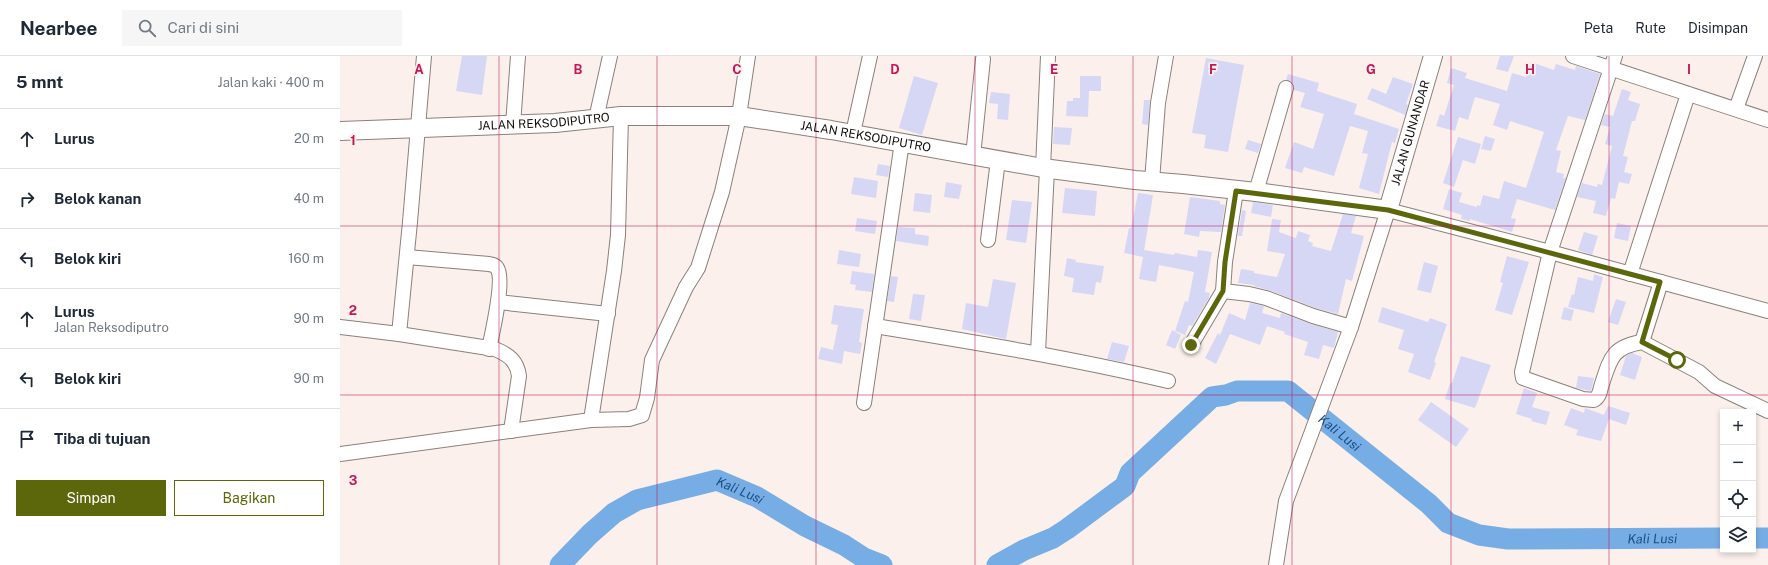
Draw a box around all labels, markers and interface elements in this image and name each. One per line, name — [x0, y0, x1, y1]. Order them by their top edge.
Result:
search box — [122, 10, 402, 46]
text: Nearbee — [20, 17, 98, 39]
icon: search — [136, 17, 158, 39]
text: Cari di sini — [168, 19, 239, 36]
text: Peta — [1584, 20, 1613, 36]
text: Rute — [1635, 20, 1666, 36]
text: Disimpan — [1688, 20, 1748, 36]
text: A — [414, 62, 424, 77]
text: B — [574, 62, 583, 77]
text: C — [732, 62, 742, 77]
text: D — [890, 62, 900, 77]
text: E — [1050, 62, 1058, 77]
text: F — [1209, 62, 1217, 77]
text: G — [1366, 62, 1376, 77]
text: H — [1525, 62, 1535, 77]
text: I — [1687, 62, 1691, 77]
text: 5 mnt — [16, 72, 63, 92]
text: Jalan kaki · 400 m — [218, 75, 324, 90]
street label: JALAN GUNANDAR — [1389, 79, 1433, 187]
street label: JALAN REKSODIPUTRO — [477, 110, 611, 133]
street label: JALAN REKSODIPUTRO — [800, 118, 932, 155]
icon: ahead — [16, 128, 38, 150]
text: Lurus — [54, 130, 95, 147]
text: 20 m — [294, 131, 324, 146]
text: 1 — [350, 133, 356, 148]
icon: right — [16, 188, 38, 210]
text: Belok kanan — [54, 190, 141, 207]
text: 40 m — [293, 191, 324, 206]
icon: left — [16, 248, 38, 270]
text: Belok kiri — [54, 250, 121, 267]
text: 160 m — [288, 251, 324, 266]
text: Lurus — [54, 303, 95, 320]
text: 2 — [349, 303, 357, 318]
icon: ahead — [16, 308, 38, 330]
text: 90 m — [294, 311, 324, 326]
text: Jalan Reksodiputro — [54, 320, 169, 335]
route end — [1182, 336, 1200, 354]
route start — [1668, 351, 1686, 369]
icon: left — [16, 368, 38, 390]
text: Belok kiri — [54, 370, 121, 387]
text: 90 m — [294, 371, 324, 386]
map controls — [1720, 409, 1756, 553]
button: + — [1720, 409, 1756, 445]
water label: Kali Lusi — [1315, 411, 1364, 455]
icon: arrive — [16, 428, 38, 450]
text: Tiba di tujuan — [54, 430, 150, 447]
button: − — [1720, 445, 1756, 481]
text: 3 — [349, 473, 358, 488]
water label: Kali Lusi — [714, 474, 767, 508]
button: Simpan — [16, 480, 166, 516]
button: Bagikan — [174, 480, 324, 516]
button: locate — [1720, 481, 1756, 517]
button: layers — [1720, 517, 1756, 553]
water label: Kali Lusi — [1627, 531, 1678, 546]

